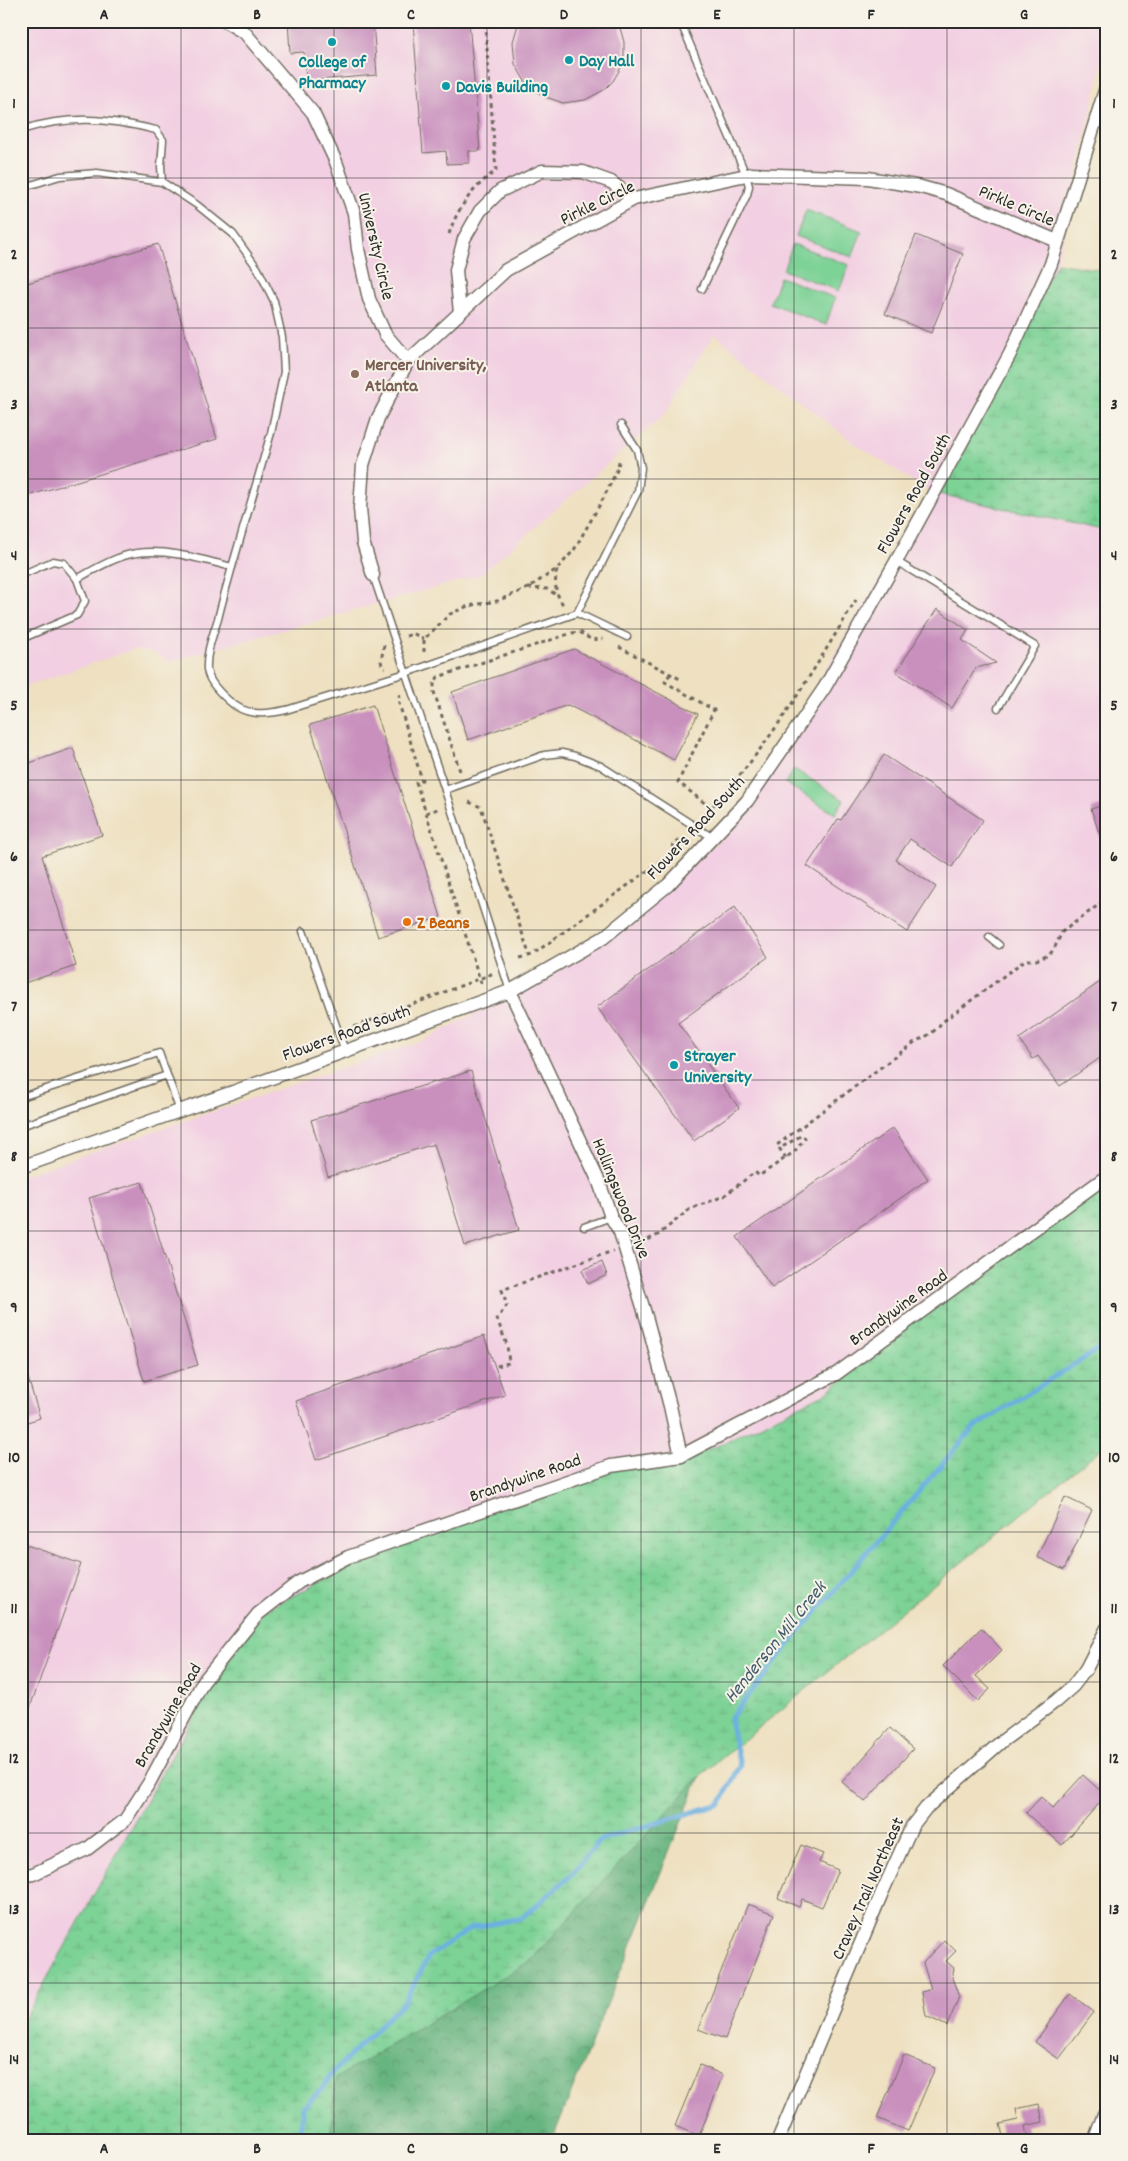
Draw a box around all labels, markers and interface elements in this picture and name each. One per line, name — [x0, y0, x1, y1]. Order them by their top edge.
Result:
text: A — [100, 4, 109, 27]
text: B — [253, 4, 261, 27]
text: C — [407, 4, 415, 27]
text: D — [560, 4, 569, 27]
text: E — [713, 4, 721, 27]
text: F — [867, 4, 875, 27]
text: G — [1020, 4, 1028, 27]
marker: College of Pharmacy — [326, 36, 338, 48]
place label: Day Hall — [579, 50, 635, 75]
place label: College of Pharmacy — [298, 51, 367, 97]
marker: Day Hall — [563, 54, 575, 66]
place label: Davis Building — [456, 76, 548, 101]
marker: Davis Building — [440, 80, 452, 92]
text: 1 — [12, 93, 16, 116]
text: 1 — [1112, 93, 1116, 116]
street label: Pirkle Circle — [557, 175, 640, 233]
street label: Pirkle Circle — [974, 180, 1058, 234]
street label: University Circle — [350, 190, 399, 303]
text: 2 — [11, 244, 18, 267]
text: 2 — [1111, 244, 1118, 267]
place label: Mercer University, Atlanta — [365, 354, 487, 400]
marker: Mercer University, Atlanta — [349, 368, 361, 380]
text: 3 — [10, 394, 18, 417]
text: 3 — [1110, 394, 1118, 417]
street label: Flowers Road South — [872, 429, 959, 559]
text: 4 — [11, 545, 17, 568]
text: 4 — [1111, 545, 1117, 568]
text: 5 — [10, 695, 18, 718]
text: 5 — [1110, 695, 1118, 718]
street label: Flowers Road South — [642, 771, 752, 886]
text: 6 — [10, 846, 18, 869]
text: 6 — [1110, 846, 1118, 869]
place label: Z Beans — [417, 912, 470, 937]
marker: Z Beans — [401, 916, 413, 928]
text: 7 — [11, 996, 17, 1019]
text: 7 — [1111, 996, 1117, 1019]
street label: Flowers Road South — [279, 1000, 414, 1069]
place label: Strayer University — [684, 1045, 752, 1091]
marker: Strayer University — [668, 1059, 680, 1071]
street label: Hollingswood Drive — [584, 1135, 655, 1263]
text: 8 — [11, 1146, 18, 1169]
text: 8 — [1111, 1146, 1118, 1169]
street label: Brandywine Road — [845, 1265, 954, 1353]
text: 9 — [10, 1297, 18, 1320]
text: 9 — [1110, 1297, 1118, 1320]
text: 10 — [8, 1447, 20, 1470]
text: 10 — [1108, 1447, 1120, 1470]
street label: Brandywine Road — [467, 1449, 585, 1510]
water label: Henderson Mill Creek — [719, 1575, 836, 1710]
text: 11 — [10, 1598, 18, 1621]
text: 11 — [1110, 1598, 1118, 1621]
street label: Brandywine Road — [129, 1660, 209, 1773]
text: 12 — [9, 1748, 19, 1771]
text: 12 — [1109, 1748, 1119, 1771]
street label: Cravey Trail Northeast — [827, 1813, 912, 1964]
text: 13 — [9, 1899, 19, 1922]
text: 13 — [1109, 1899, 1119, 1922]
text: 14 — [9, 2049, 19, 2072]
text: 14 — [1109, 2049, 1119, 2072]
text: A — [100, 2138, 109, 2161]
text: B — [253, 2138, 261, 2161]
text: C — [407, 2138, 415, 2161]
text: D — [560, 2138, 569, 2161]
text: E — [713, 2138, 721, 2161]
text: F — [867, 2138, 875, 2161]
text: G — [1020, 2138, 1028, 2161]

